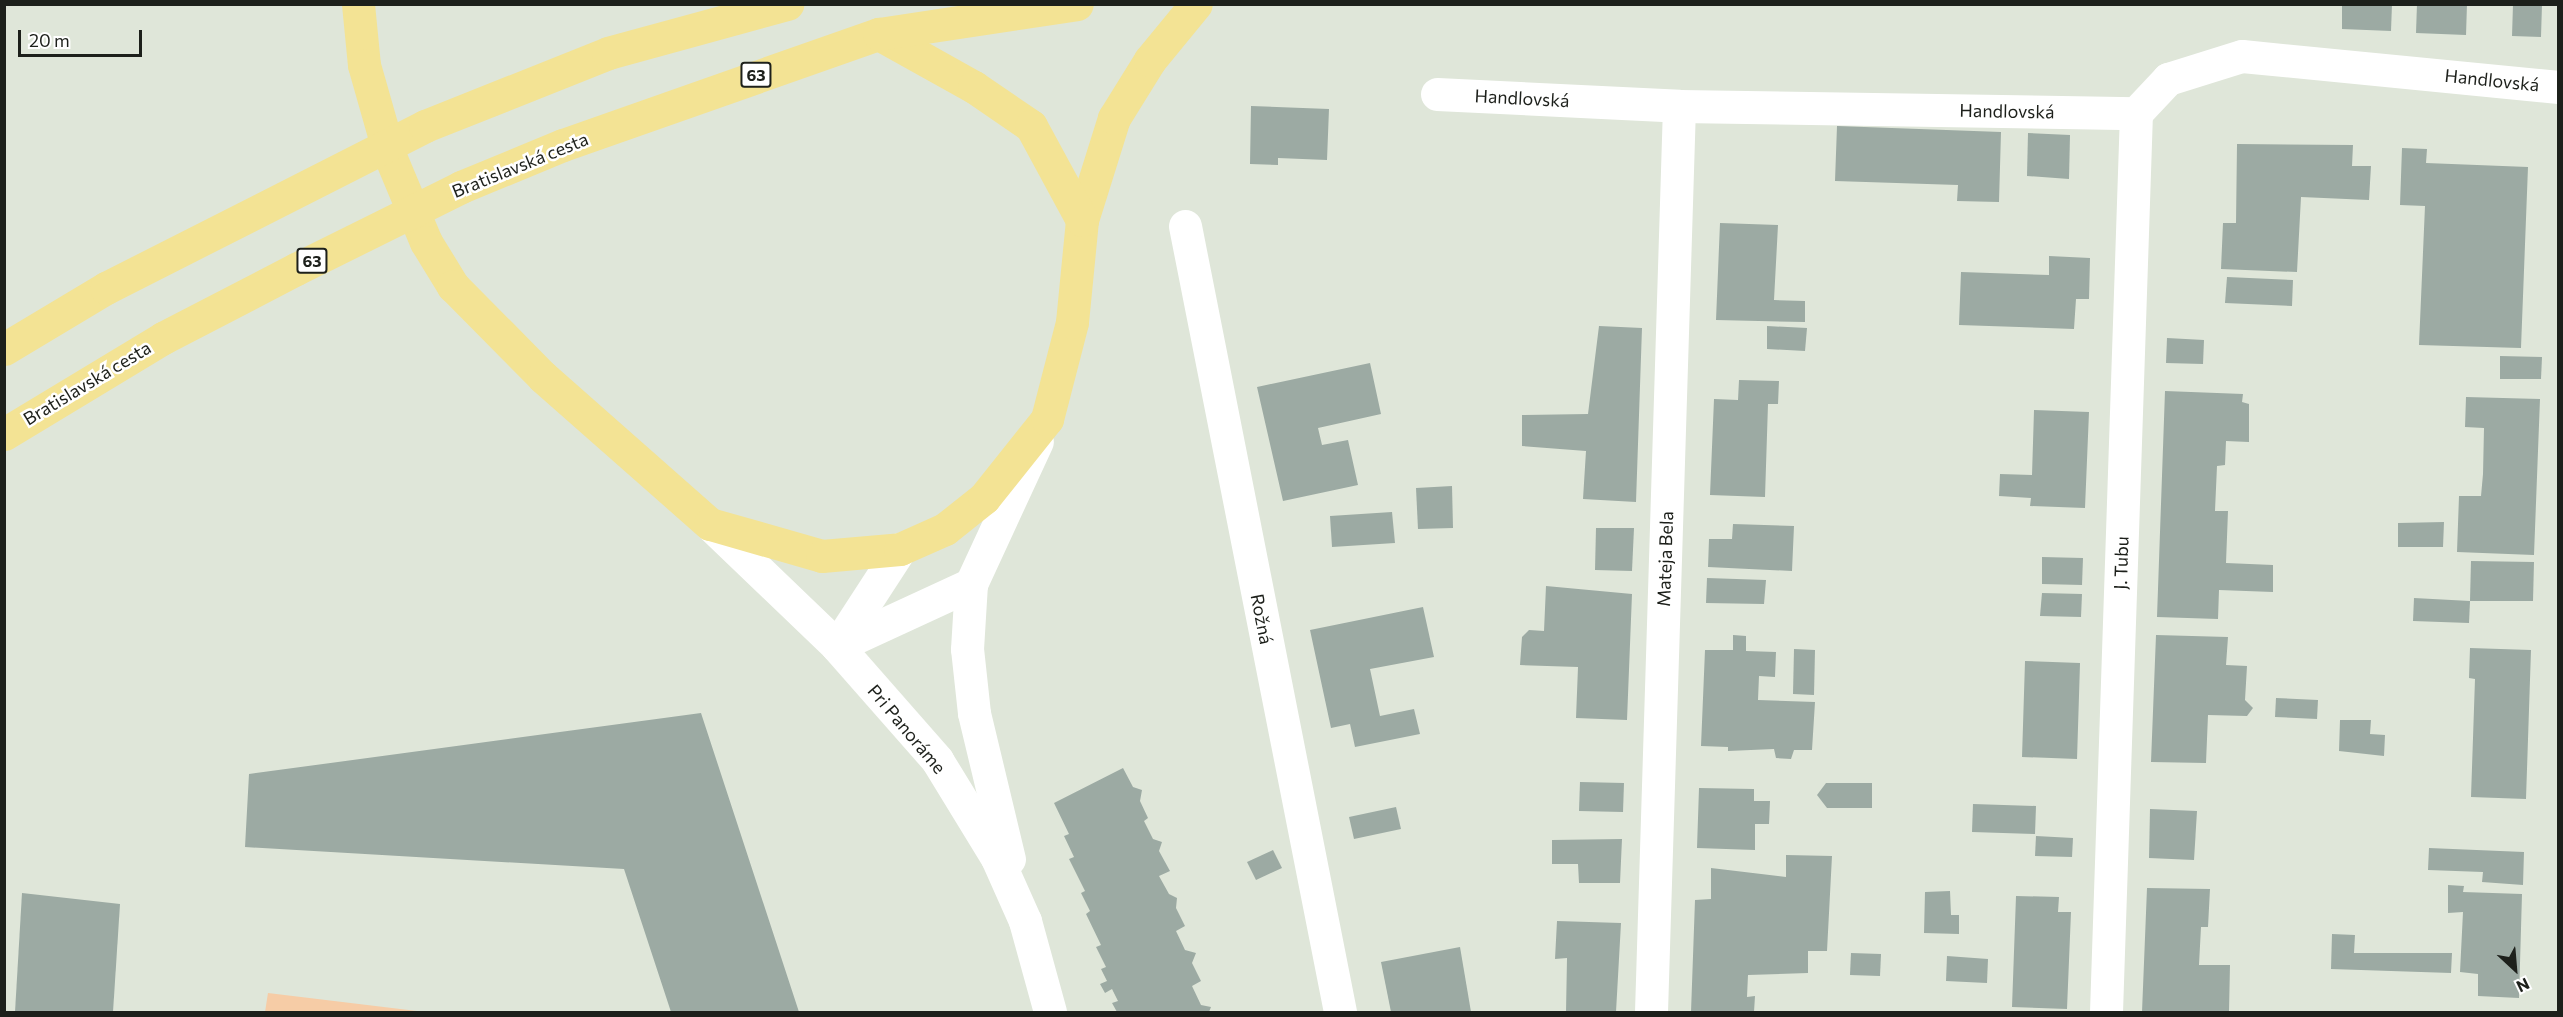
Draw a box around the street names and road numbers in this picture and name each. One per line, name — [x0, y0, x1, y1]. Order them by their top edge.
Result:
road number: 63 — [740, 62, 772, 88]
street label: Handlovská — [2444, 64, 2540, 96]
street label: Handlovská — [1474, 85, 1570, 111]
street label: Handlovská — [1959, 99, 2055, 123]
street label: Bratislavská cesta — [449, 128, 591, 202]
road number: 63 — [296, 248, 328, 274]
street label: Bratislavská cesta — [19, 336, 155, 430]
street label: Mateja Bela — [1653, 511, 1677, 607]
street label: J. Tubu — [2109, 536, 2133, 590]
street label: Rožná — [1247, 592, 1277, 646]
street label: Pri Panoráme — [863, 680, 951, 778]

